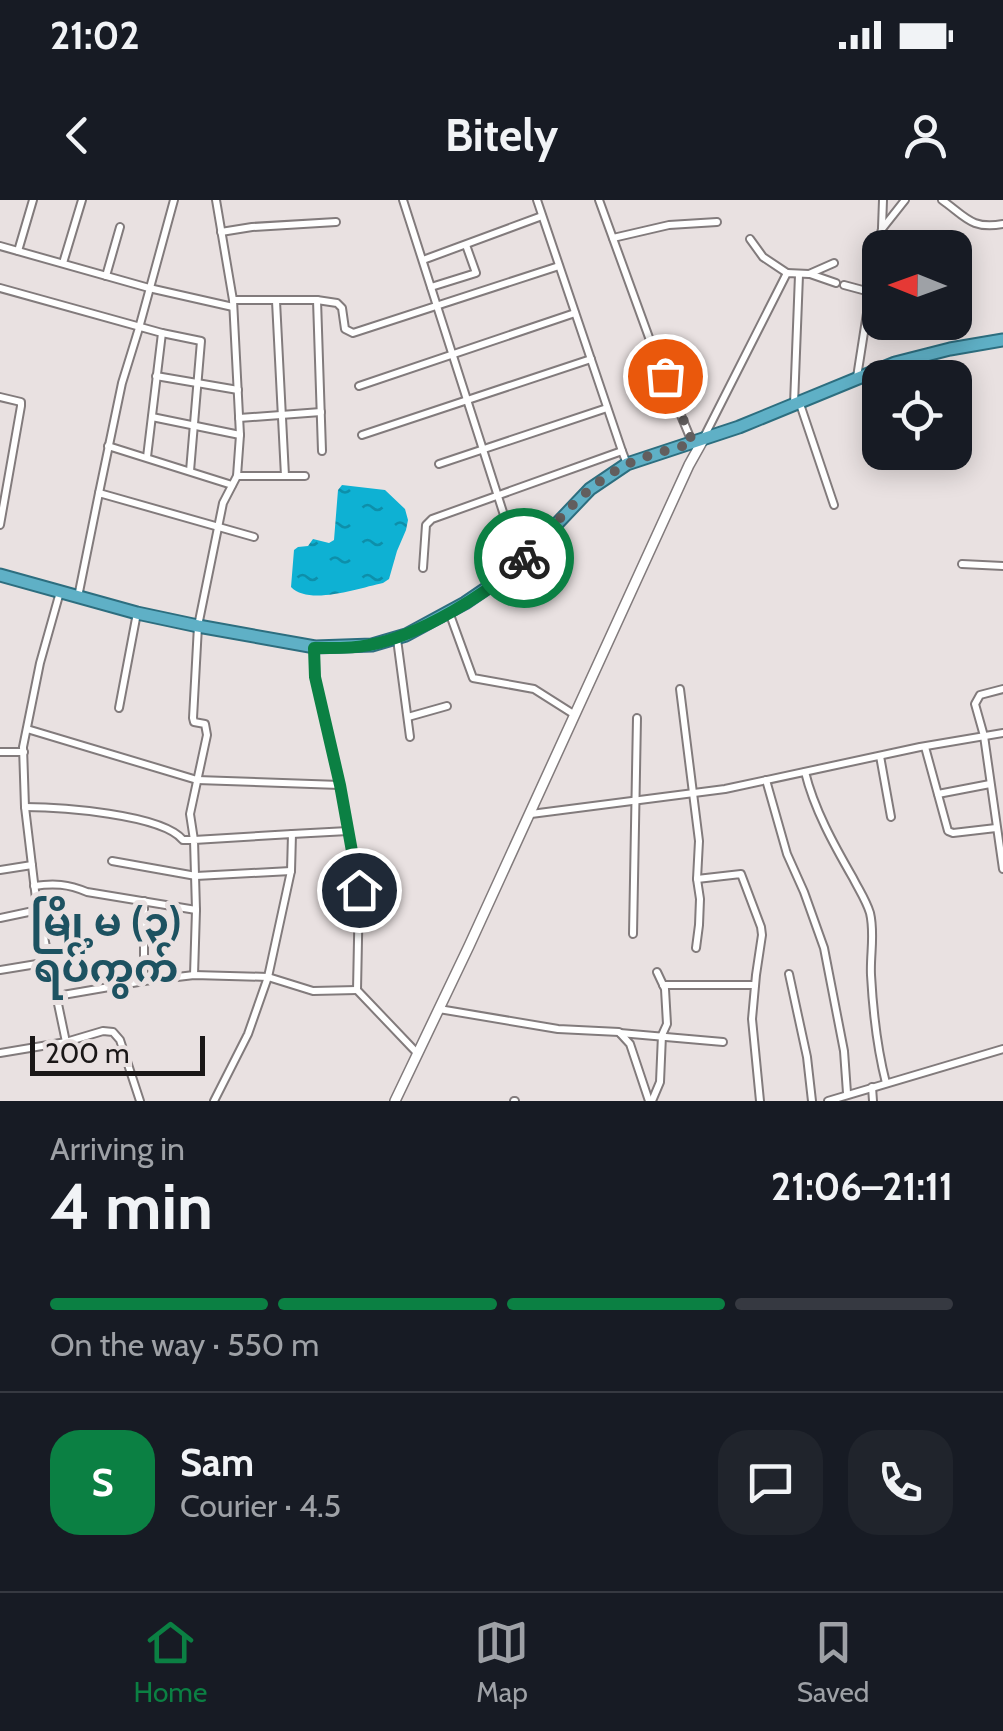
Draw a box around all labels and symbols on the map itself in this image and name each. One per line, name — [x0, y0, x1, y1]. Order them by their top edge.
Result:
north arrow — [862, 230, 972, 340]
pin — [623, 334, 708, 419]
courier — [474, 508, 574, 608]
pin — [317, 848, 402, 933]
district label: မြို့မ (၃) ရပ်ကွက် — [30, 896, 182, 1000]
scale bar — [30, 1031, 205, 1076]

